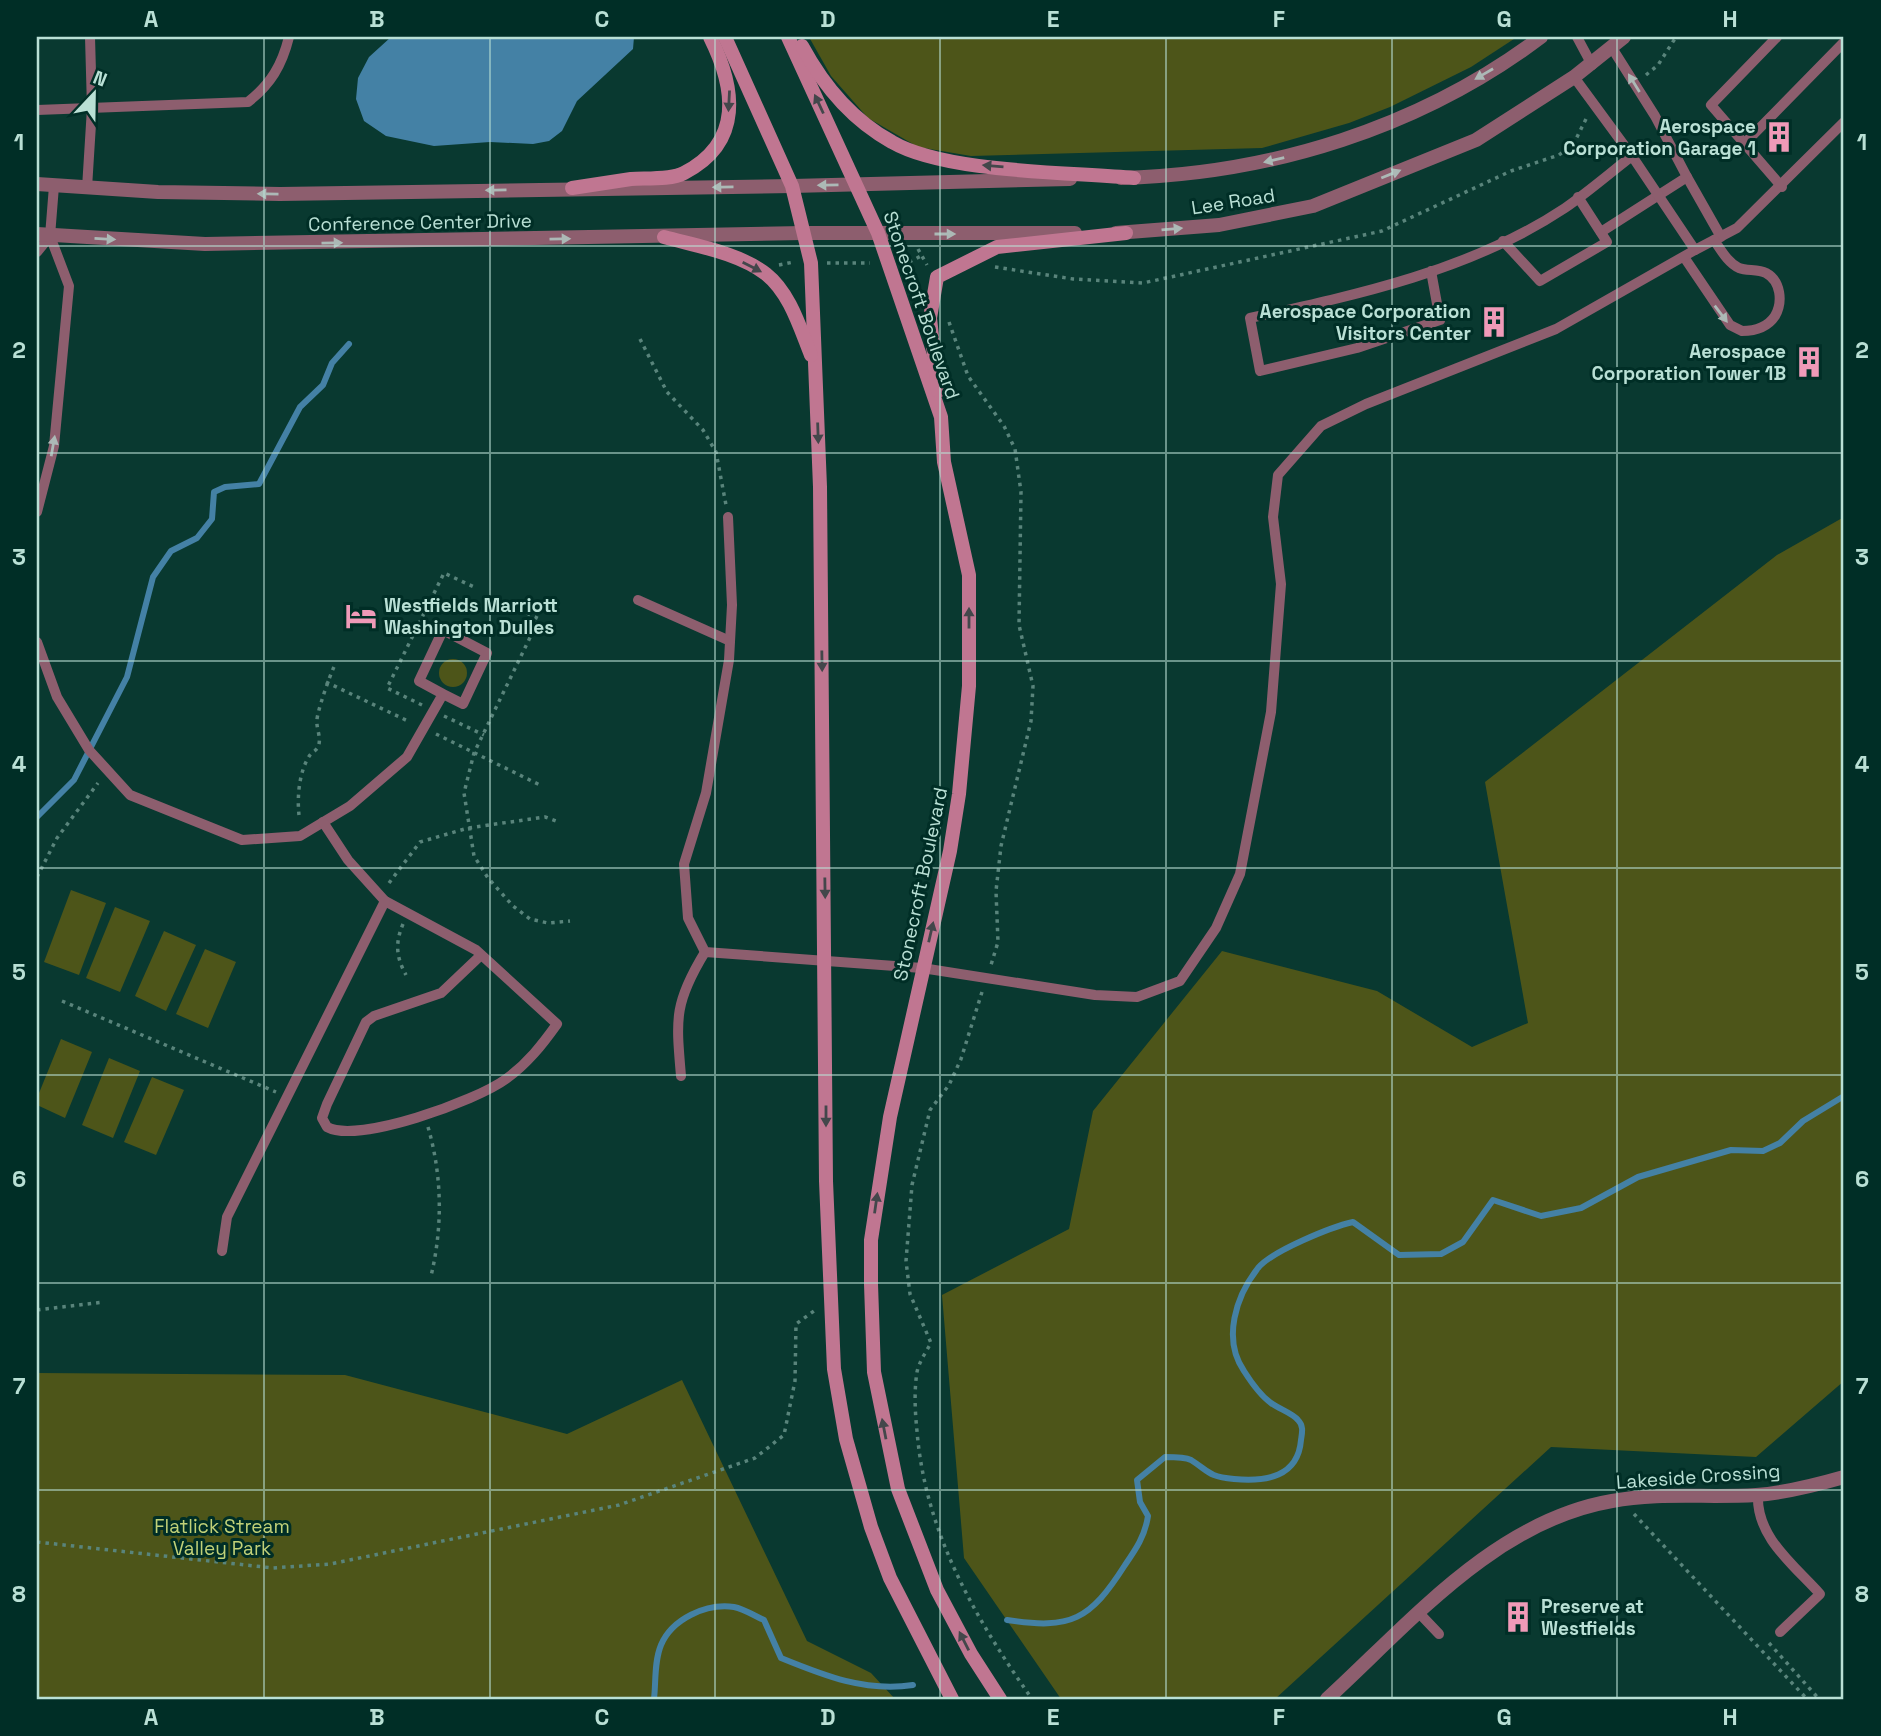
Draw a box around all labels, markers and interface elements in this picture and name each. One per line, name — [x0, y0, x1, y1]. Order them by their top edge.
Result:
text: A — [144, 4, 159, 34]
text: B — [369, 4, 385, 34]
text: C — [595, 4, 609, 34]
text: D — [820, 4, 836, 34]
text: E — [1047, 4, 1059, 34]
text: F — [1273, 4, 1285, 34]
text: G — [1496, 4, 1512, 34]
text: H — [1722, 4, 1738, 34]
north arrow — [60, 60, 130, 130]
text: N — [90, 65, 111, 93]
one-way arrow — [1474, 68, 1493, 80]
one-way arrow — [1628, 73, 1641, 92]
one-way arrow — [724, 90, 735, 112]
one-way arrow — [813, 94, 825, 114]
place label: Aerospace Corporation Garage 1 — [1563, 114, 1756, 161]
building icon: Aerospace Corporation Garage 1 — [1762, 120, 1796, 154]
text: 1 — [14, 127, 24, 157]
text: 1 — [1857, 127, 1867, 157]
one-way arrow — [1263, 155, 1285, 166]
one-way arrow — [982, 160, 1004, 171]
one-way arrow — [1381, 169, 1402, 180]
one-way arrow — [817, 180, 839, 191]
one-way arrow — [712, 181, 734, 193]
street label: Lee Road — [1189, 183, 1277, 220]
one-way arrow — [485, 184, 507, 196]
one-way arrow — [257, 188, 279, 199]
street label: Conference Center Drive — [308, 208, 532, 237]
street label: Stonecroft Boulevard — [878, 208, 965, 403]
one-way arrow — [1161, 223, 1183, 234]
one-way arrow — [934, 228, 956, 240]
one-way arrow — [94, 233, 116, 244]
one-way arrow — [549, 233, 571, 244]
one-way arrow — [321, 237, 343, 248]
one-way arrow — [742, 261, 762, 273]
place label: Aerospace Corporation Visitors Center — [1260, 299, 1471, 346]
building icon: Aerospace Corporation Visitors Center — [1477, 305, 1511, 339]
one-way arrow — [1714, 305, 1728, 323]
text: 2 — [12, 335, 26, 365]
text: 2 — [1855, 335, 1869, 365]
place label: Aerospace Corporation Tower 1B — [1592, 339, 1786, 386]
building icon: Aerospace Corporation Tower 1B — [1792, 345, 1826, 379]
one-way arrow — [812, 422, 824, 444]
one-way arrow — [48, 435, 59, 457]
text: 3 — [12, 542, 26, 572]
text: 3 — [1855, 542, 1869, 572]
place label: Westfields Marriott Washington Dulles — [384, 593, 558, 640]
hotel icon: Westfields Marriott Washington Dulles — [344, 599, 378, 633]
one-way arrow — [963, 607, 975, 629]
one-way arrow — [816, 650, 828, 672]
text: 4 — [12, 749, 27, 779]
text: 4 — [1855, 749, 1870, 779]
street label: Stonecroft Boulevard — [888, 785, 953, 983]
one-way arrow — [819, 877, 831, 899]
one-way arrow — [926, 921, 937, 943]
text: 5 — [12, 957, 26, 987]
text: 5 — [1855, 957, 1869, 987]
one-way arrow — [820, 1105, 832, 1127]
text: 6 — [12, 1164, 26, 1194]
text: 6 — [1855, 1164, 1869, 1194]
one-way arrow — [871, 1192, 882, 1214]
text: 7 — [13, 1371, 26, 1401]
text: 7 — [1856, 1371, 1869, 1401]
one-way arrow — [879, 1418, 890, 1440]
street label: Lakeside Crossing — [1615, 1458, 1781, 1495]
park label: Flatlick Stream Valley Park — [154, 1514, 290, 1561]
text: 8 — [12, 1579, 26, 1609]
text: 8 — [1855, 1579, 1869, 1609]
place label: Preserve at Westfields — [1541, 1594, 1644, 1641]
building icon: Preserve at Westfields — [1501, 1600, 1535, 1634]
one-way arrow — [958, 1631, 970, 1651]
text: A — [144, 1702, 159, 1732]
text: B — [369, 1702, 385, 1732]
text: C — [595, 1702, 609, 1732]
text: D — [820, 1702, 836, 1732]
text: E — [1047, 1702, 1059, 1732]
text: F — [1273, 1702, 1285, 1732]
text: G — [1496, 1702, 1512, 1732]
text: H — [1722, 1702, 1738, 1732]

